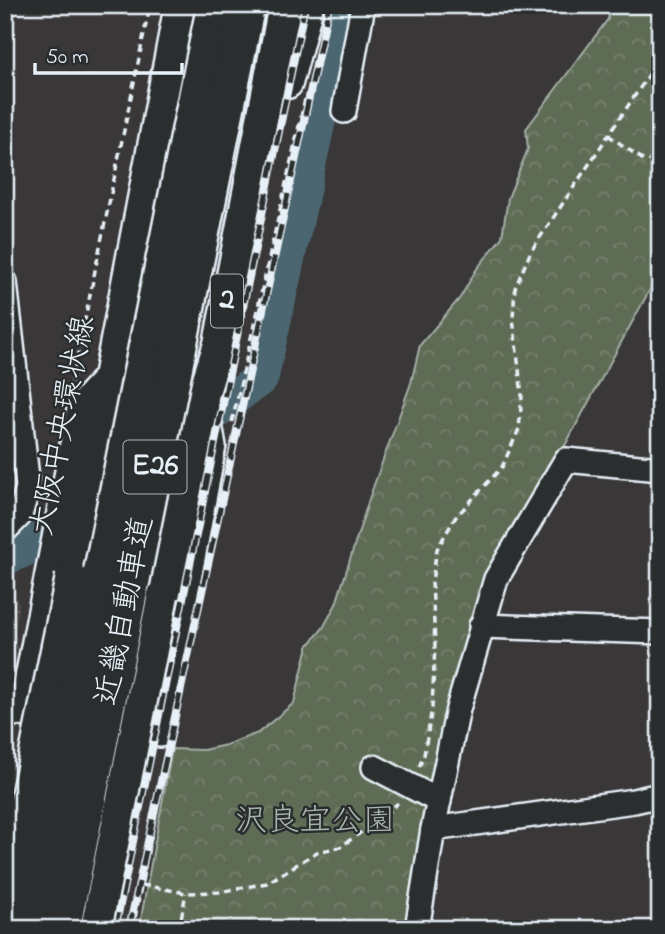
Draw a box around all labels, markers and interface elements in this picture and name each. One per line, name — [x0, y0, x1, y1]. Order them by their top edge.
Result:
scale bar — [35, 32, 182, 76]
text: 50 m — [46, 43, 89, 73]
road number: 2 — [211, 274, 243, 328]
street label: 大阪中央環状線 — [20, 312, 108, 540]
road number: E26 — [124, 440, 186, 494]
street label: 近畿自動車道 — [85, 512, 167, 710]
park label: 沢良宜公園 — [235, 799, 395, 846]

